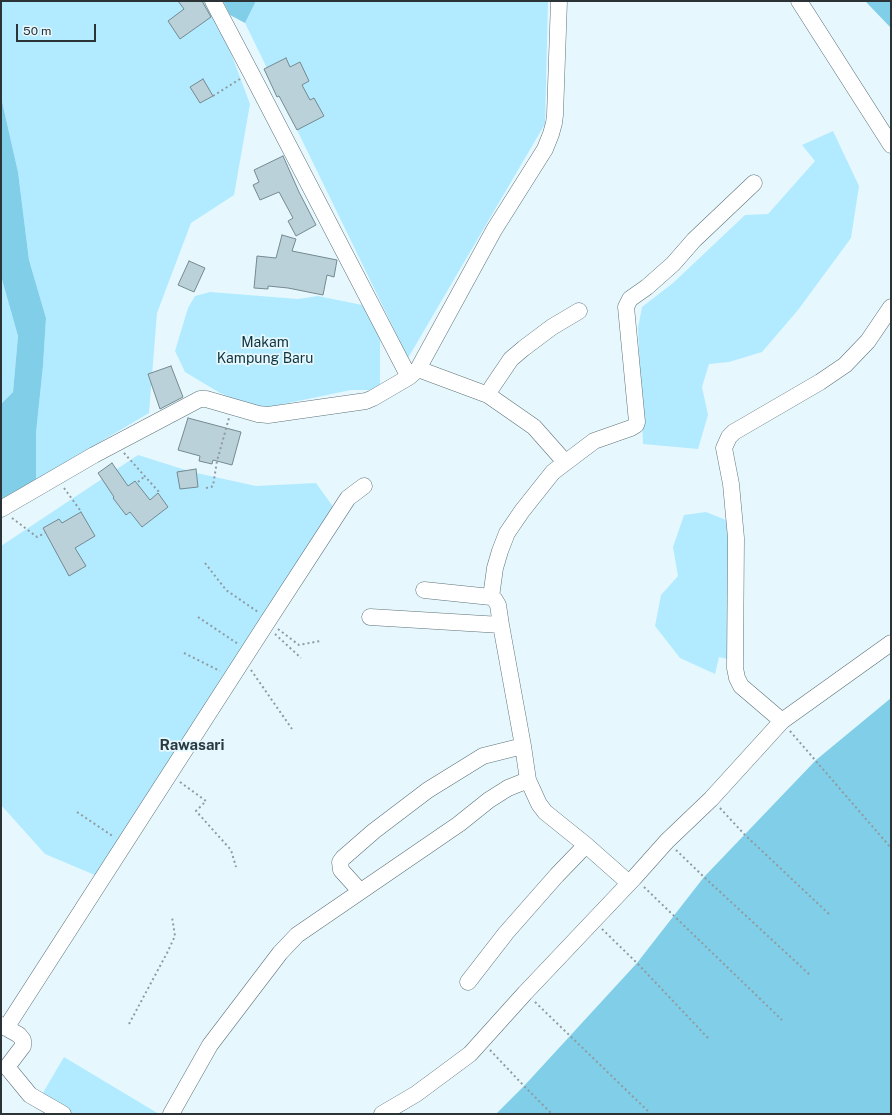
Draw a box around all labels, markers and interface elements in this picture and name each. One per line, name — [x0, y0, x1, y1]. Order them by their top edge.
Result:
scale bar — [18, 16, 98, 42]
text: 50 m — [23, 24, 51, 38]
park label: Makam Kampung Baru — [217, 335, 313, 368]
district label: Rawasari — [159, 736, 225, 754]

